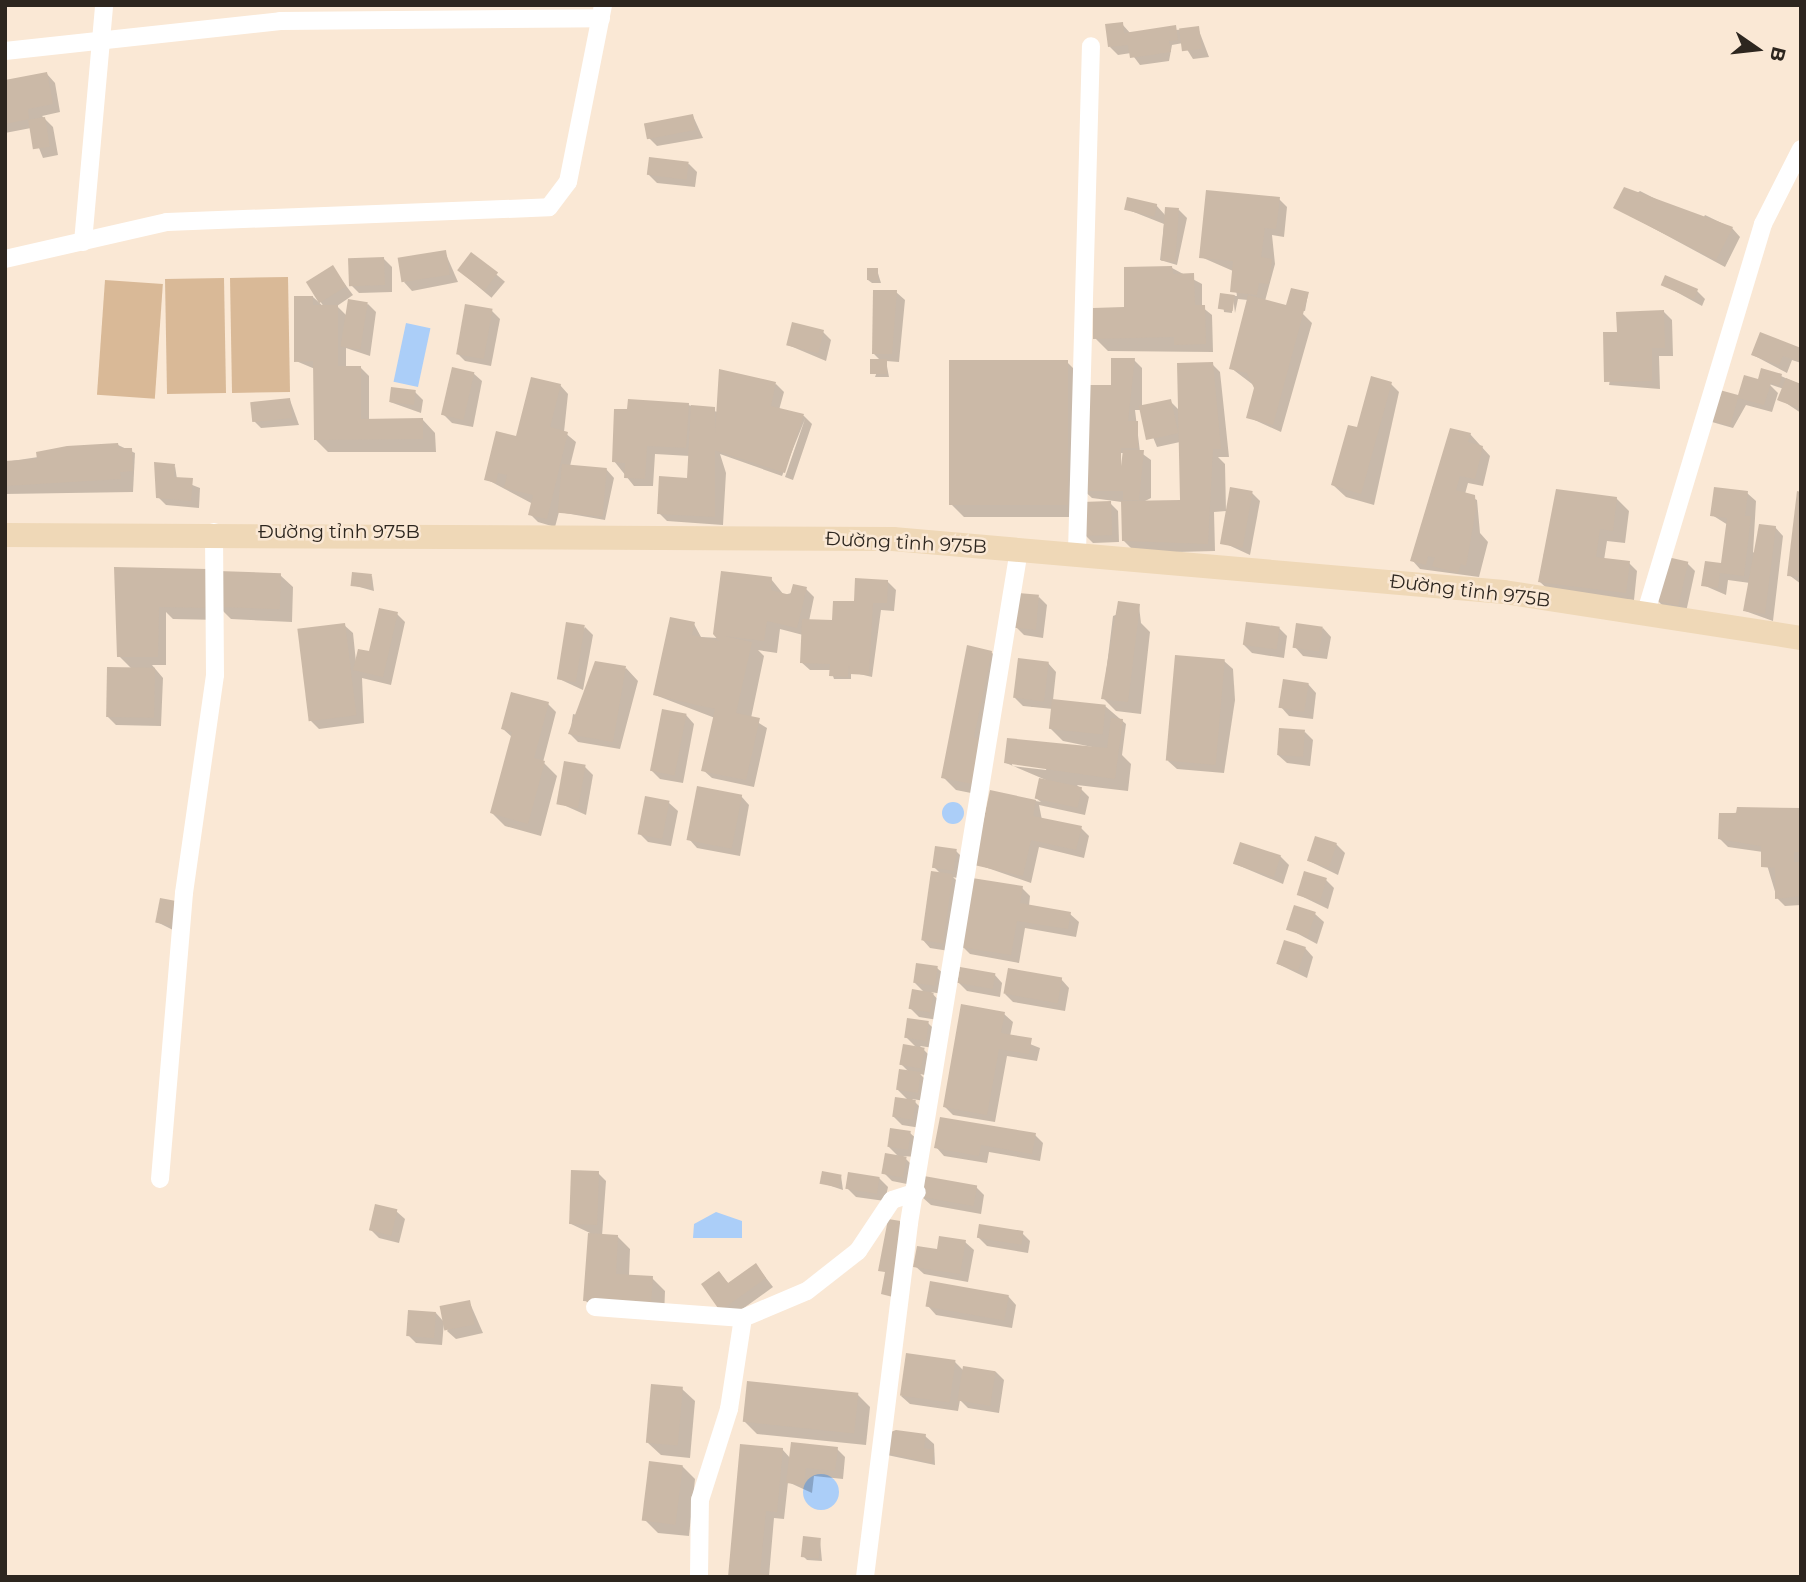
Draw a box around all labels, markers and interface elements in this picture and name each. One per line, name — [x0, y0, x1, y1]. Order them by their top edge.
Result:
north arrow — [1722, 14, 1792, 84]
text: B — [1765, 44, 1791, 64]
street label: Đường tỉnh 975B — [258, 521, 420, 543]
street label: Đường tỉnh 975B — [825, 527, 987, 559]
street label: Đường tỉnh 975B — [1388, 570, 1552, 612]

